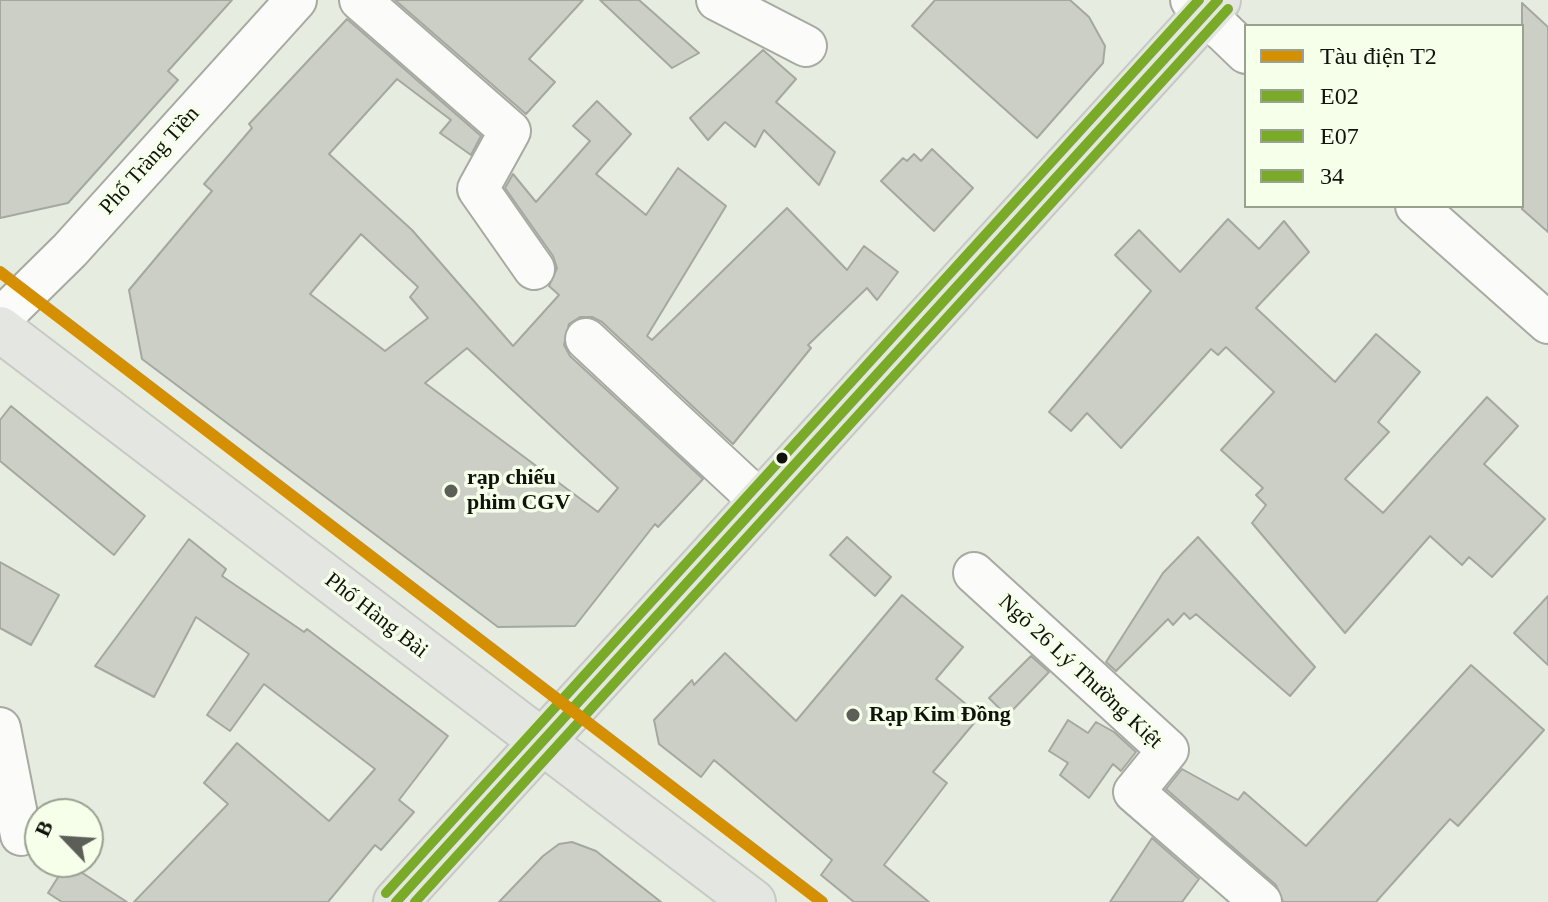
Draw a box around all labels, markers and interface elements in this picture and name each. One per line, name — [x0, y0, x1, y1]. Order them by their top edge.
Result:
legend — [1244, 24, 1524, 208]
text: Tàu điện T2 — [1320, 43, 1437, 69]
text: E02 — [1320, 83, 1359, 109]
street label: Phố Tràng Tiền — [95, 101, 205, 221]
text: E07 — [1320, 123, 1359, 149]
text: 34 — [1320, 163, 1344, 189]
unlabelled marker — [774, 450, 790, 466]
place label: rạp chiếu phim CGV — [467, 465, 570, 516]
marker: rạp chiếu phim CGV — [442, 482, 460, 500]
street label: Phố Hàng Bài — [319, 568, 433, 664]
street label: Ngõ 26 Lý Thường Kiệt — [993, 589, 1167, 755]
place label: Rạp Kim Đồng — [869, 702, 1011, 728]
marker: Rạp Kim Đồng — [844, 706, 862, 724]
north arrow — [24, 798, 104, 878]
text: B — [29, 817, 58, 840]

